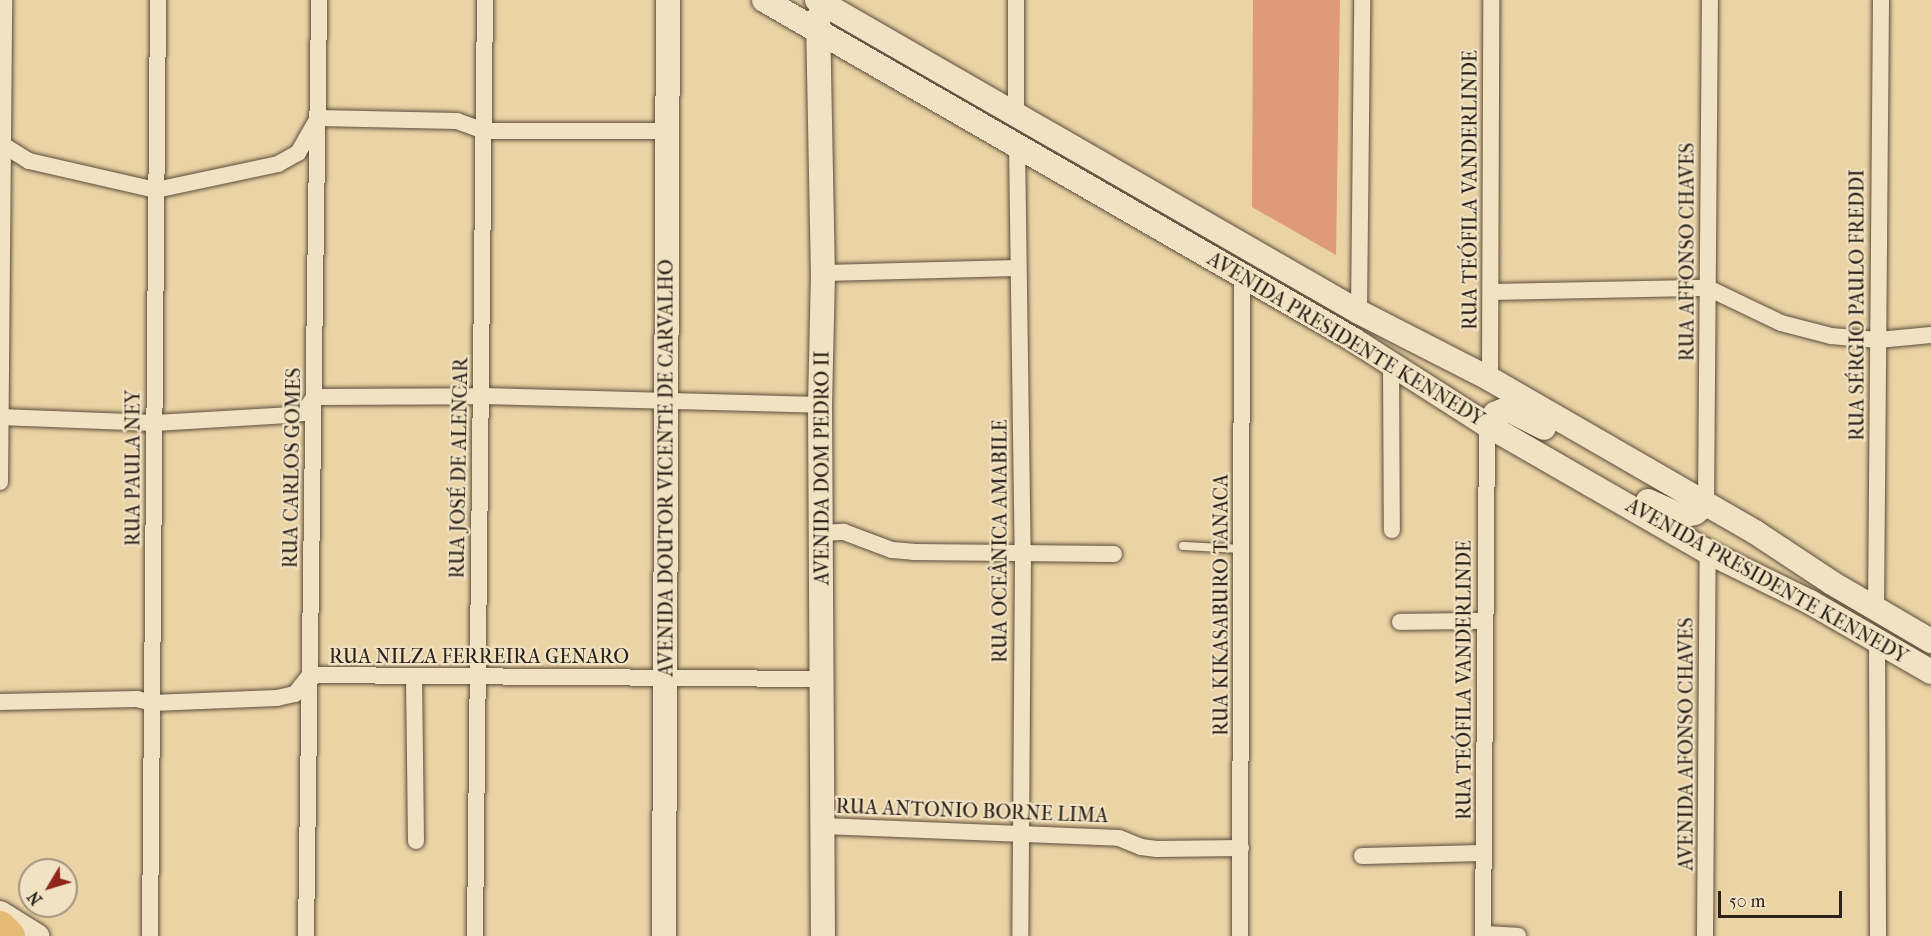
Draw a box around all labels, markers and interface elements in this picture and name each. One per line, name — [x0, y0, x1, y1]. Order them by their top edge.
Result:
street label: RUA TEÓFILA VANDERLINDE — [1458, 50, 1482, 330]
street label: RUA AFFONSO CHAVES — [1675, 143, 1699, 361]
street label: RUA SÉRGIO PAULO FREDDI — [1845, 169, 1869, 441]
street label: AVENIDA PRESIDENTE KENNEDY — [1203, 247, 1489, 431]
street label: AVENIDA DOUTOR VICENTE DE CARVALHO — [654, 259, 678, 677]
street label: AVENIDA DOM PEDRO II — [810, 351, 834, 585]
street label: RUA JOSÉ DE ALENCAR — [445, 357, 473, 579]
street label: RUA CARLOS GOMES — [278, 368, 306, 568]
street label: RUA PAULA NEY — [121, 390, 145, 546]
street label: RUA OCEÂNICA AMABILE — [988, 419, 1012, 663]
street label: RUA KIKASABURO TANACA — [1209, 474, 1233, 736]
street label: AVENIDA PRESIDENTE KENNEDY — [1622, 493, 1912, 669]
street label: RUA TEÓFILA VANDERLINDE — [1452, 540, 1476, 820]
street label: AVENIDA AFONSO CHAVES — [1674, 617, 1698, 871]
street label: RUA NILZA FERREIRA GENARO — [329, 644, 629, 668]
street label: RUA ANTONIO BORNE LIMA — [835, 794, 1109, 828]
north arrow — [18, 858, 78, 918]
scale bar — [1721, 879, 1846, 917]
text: N — [24, 888, 46, 909]
text: 50 m — [1729, 891, 1765, 912]

